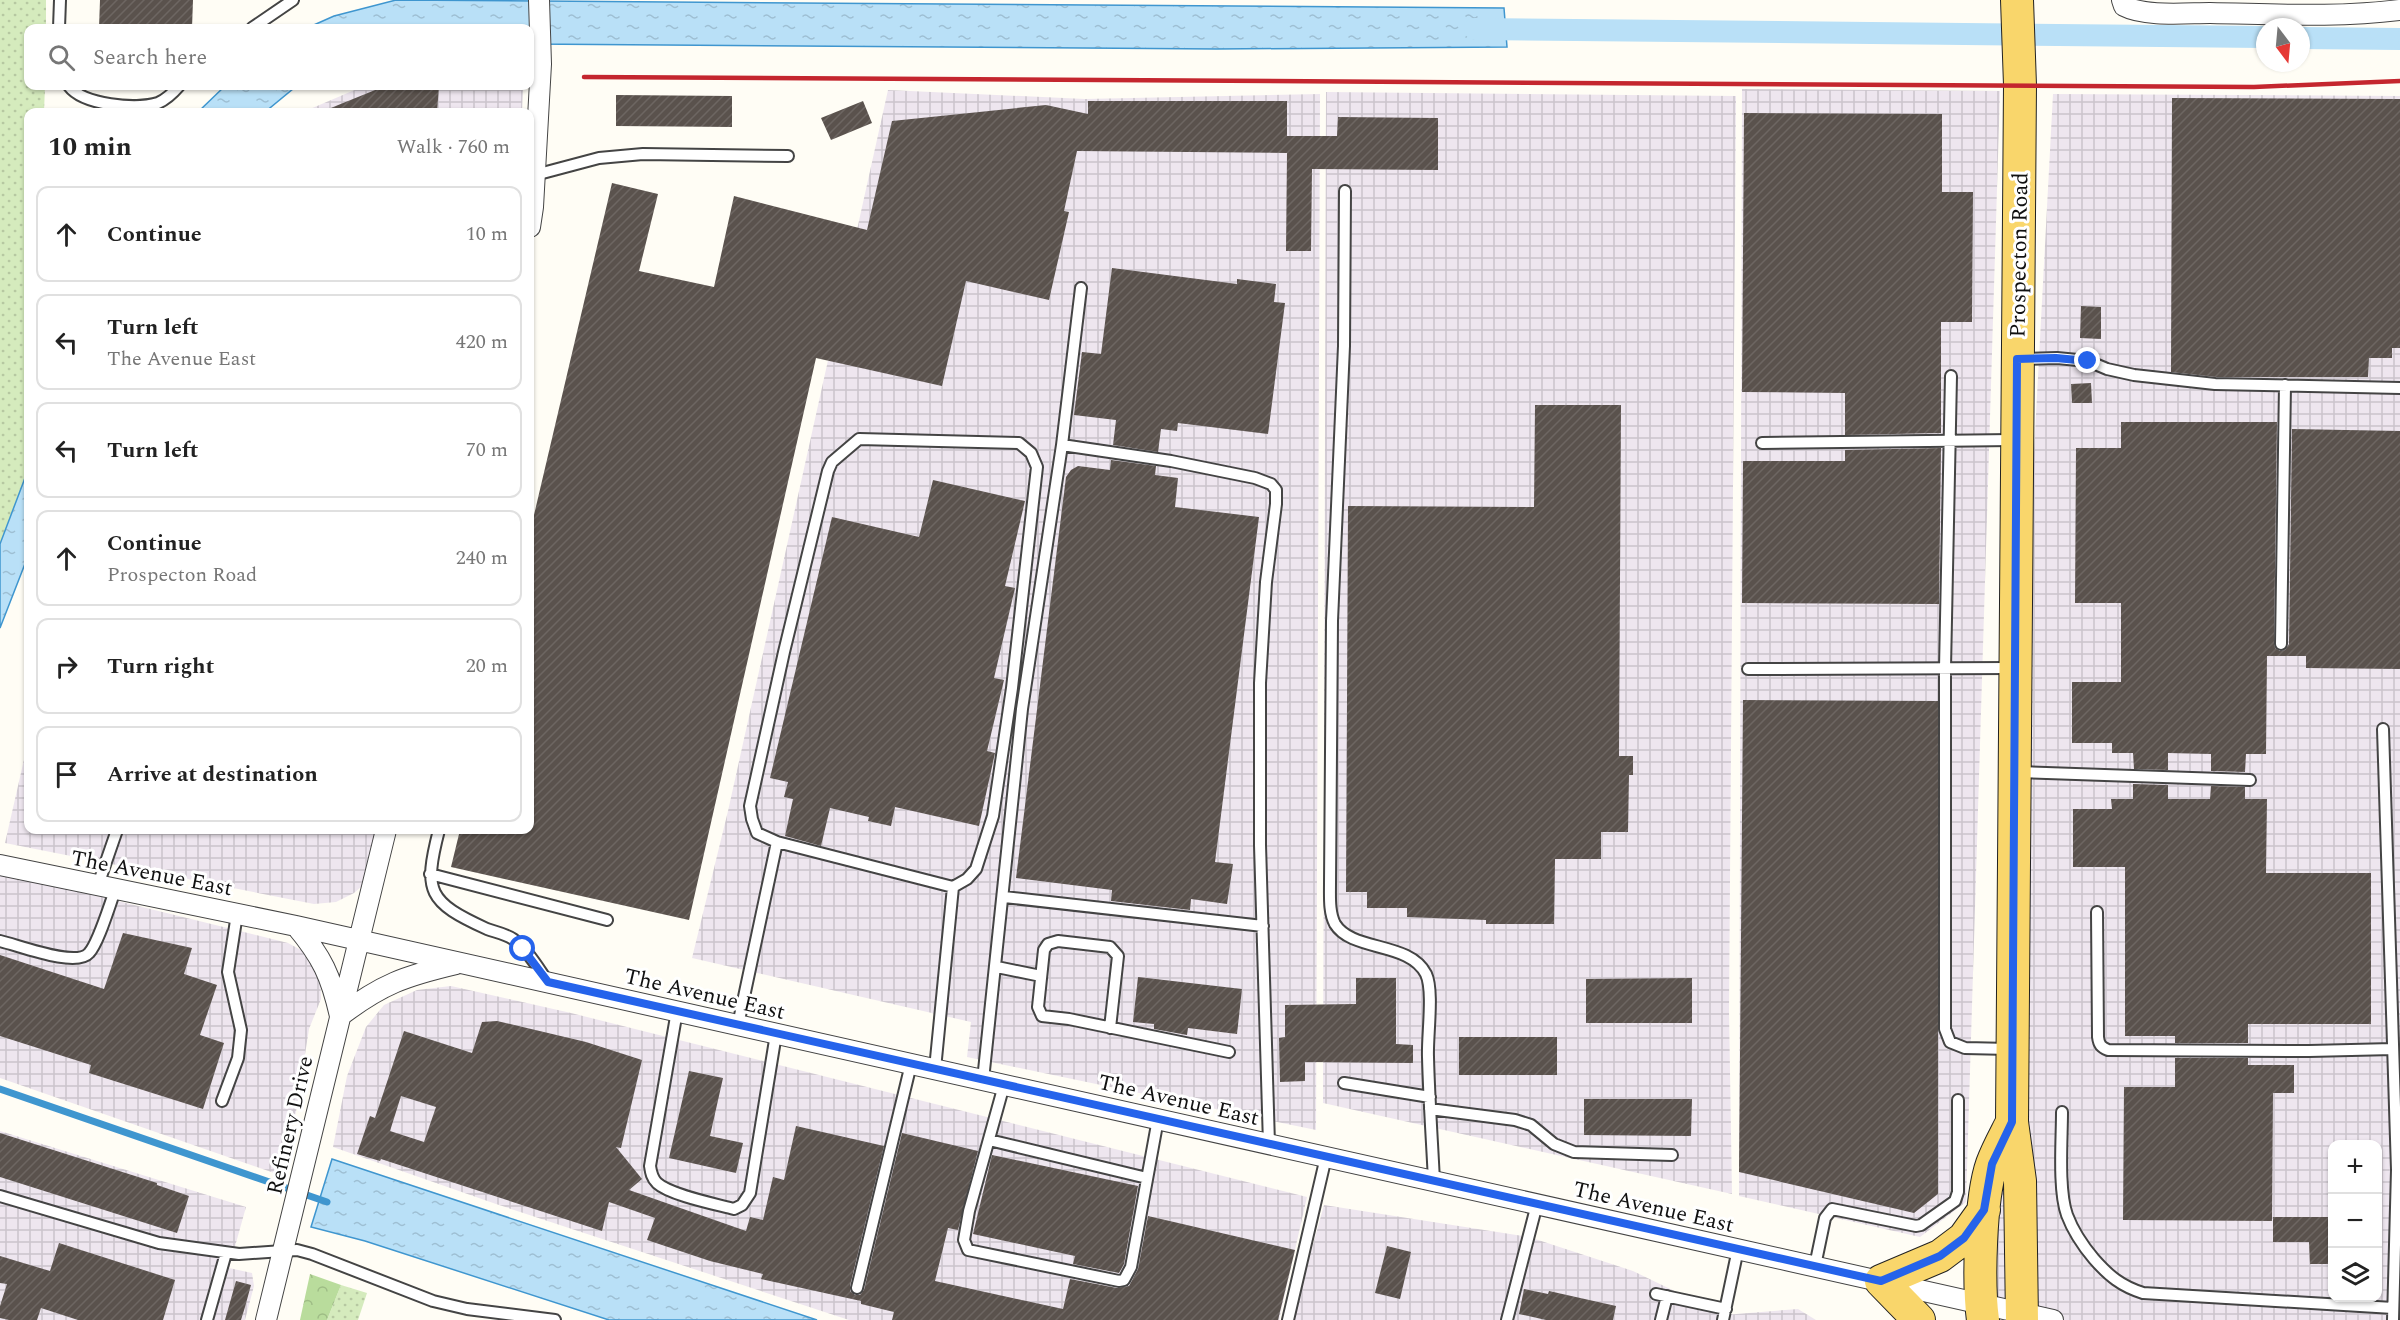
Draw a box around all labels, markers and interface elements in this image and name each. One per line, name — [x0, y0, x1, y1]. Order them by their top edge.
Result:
north arrow — [2256, 18, 2310, 72]
search box — [24, 24, 534, 90]
icon: search — [45, 41, 78, 74]
text: Search here — [93, 41, 207, 74]
text: 10 min — [48, 127, 132, 167]
text: Walk · 760 m — [397, 132, 510, 162]
street label: Prospecton Road — [2002, 172, 2037, 338]
icon: ahead — [50, 218, 83, 251]
text: Continue — [107, 218, 202, 251]
text: 10 m — [466, 219, 508, 249]
text: Turn left — [107, 311, 199, 344]
icon: left — [50, 326, 83, 359]
text: 420 m — [456, 327, 508, 357]
text: The Avenue East — [107, 344, 256, 374]
route end — [2074, 347, 2100, 373]
icon: left — [50, 434, 83, 467]
text: Turn left — [107, 434, 199, 467]
text: 70 m — [466, 435, 508, 465]
text: Continue — [107, 527, 202, 560]
icon: ahead — [50, 542, 83, 575]
text: 240 m — [456, 543, 508, 573]
text: Prospecton Road — [107, 560, 257, 590]
icon: right — [50, 650, 83, 683]
text: Turn right — [107, 650, 214, 683]
text: 20 m — [466, 651, 508, 681]
icon: arrive — [50, 758, 83, 791]
text: Arrive at destination — [107, 758, 318, 791]
street label: The Avenue East — [68, 842, 236, 905]
route start — [509, 935, 535, 961]
street label: The Avenue East — [621, 960, 789, 1029]
street label: Refinery Drive — [258, 1053, 322, 1198]
street label: The Avenue East — [1095, 1066, 1263, 1135]
map controls — [2328, 1140, 2382, 1302]
button: + — [2328, 1140, 2382, 1194]
street label: The Avenue East — [1570, 1173, 1738, 1242]
button: − — [2328, 1194, 2382, 1248]
button: layers — [2328, 1248, 2382, 1302]

